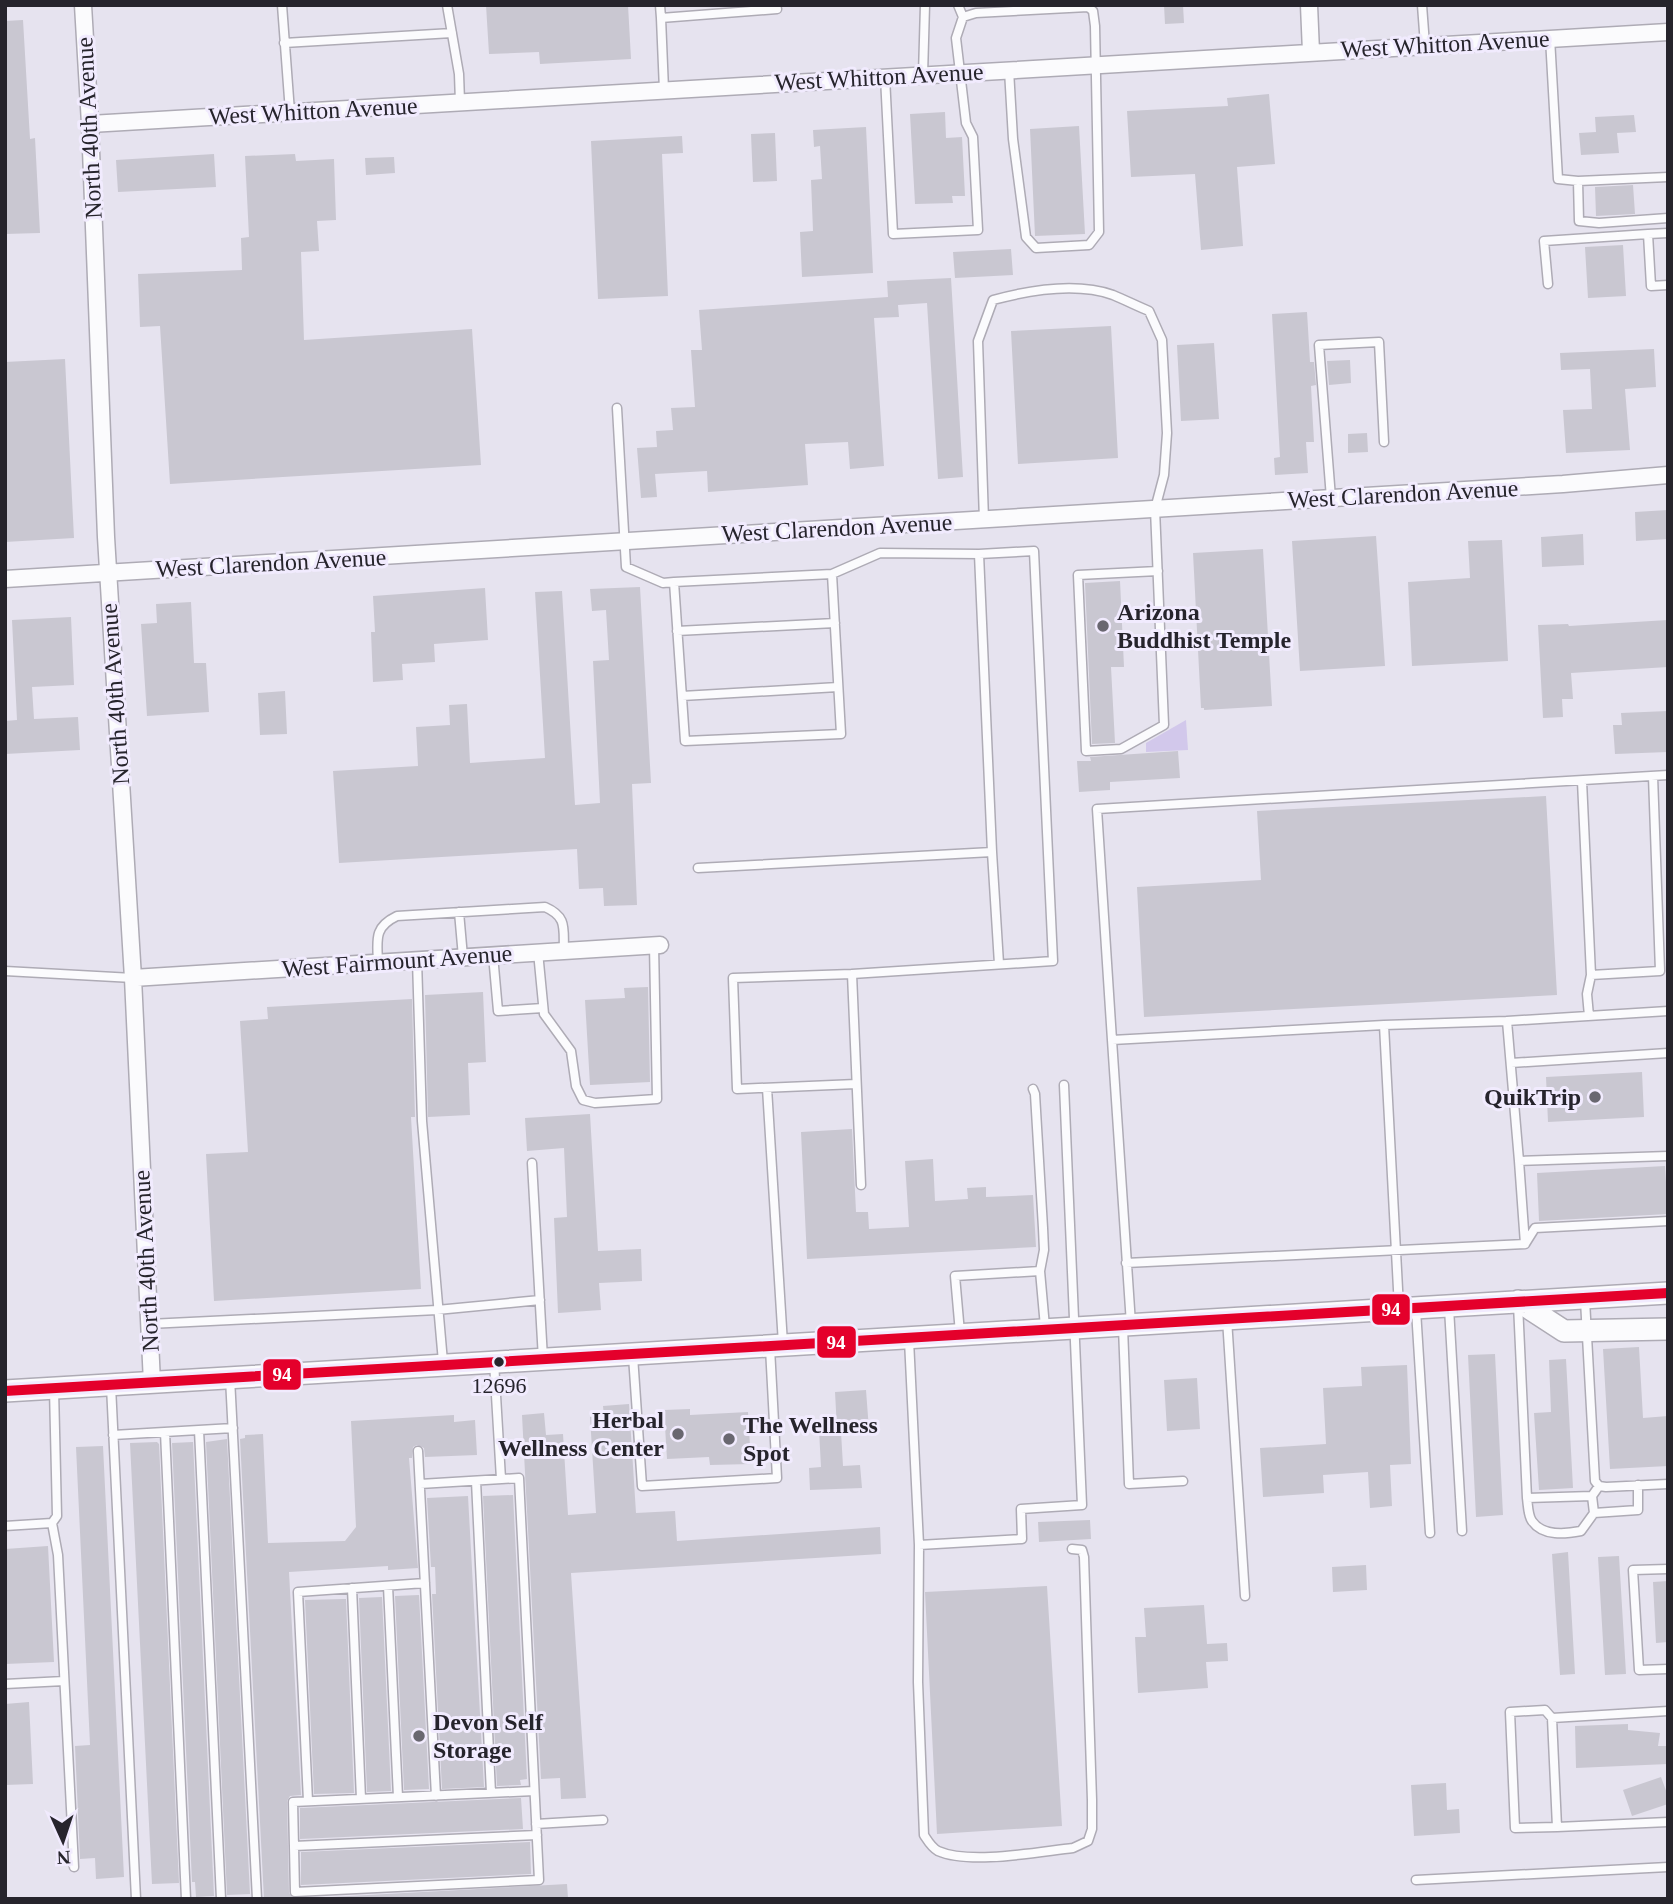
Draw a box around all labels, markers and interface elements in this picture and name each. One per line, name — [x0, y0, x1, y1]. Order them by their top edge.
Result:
street label: West Whitton Avenue — [1340, 26, 1550, 62]
street label: North 40th Avenue — [71, 36, 107, 220]
street label: West Whitton Avenue — [774, 59, 984, 95]
street label: West Whitton Avenue — [208, 93, 418, 129]
street label: West Clarendon Avenue — [1287, 475, 1519, 513]
street label: West Clarendon Avenue — [721, 509, 953, 547]
street label: West Clarendon Avenue — [155, 544, 387, 582]
place label: Arizona Buddhist Temple — [1117, 599, 1291, 653]
street label: North 40th Avenue — [96, 602, 134, 786]
marker: Arizona Buddhist Temple — [1095, 618, 1111, 634]
street label: West Fairmount Avenue — [281, 940, 513, 982]
place label: QuikTrip — [1484, 1084, 1581, 1110]
marker: QuikTrip — [1587, 1089, 1603, 1105]
street label: North 40th Avenue — [128, 1169, 164, 1353]
line badge: 94 — [1371, 1293, 1411, 1326]
text: 94 — [1382, 1299, 1401, 1320]
line badge: 94 — [816, 1325, 857, 1359]
text: 94 — [827, 1332, 846, 1353]
marker: 12696 — [492, 1355, 506, 1369]
line badge: 94 — [262, 1358, 302, 1391]
text: 94 — [273, 1364, 292, 1385]
place label: 12696 — [472, 1373, 527, 1398]
place label: Herbal Wellness Center — [498, 1407, 664, 1461]
place label: The Wellness Spot — [743, 1412, 878, 1466]
marker: Herbal Wellness Center — [670, 1426, 686, 1442]
marker: The Wellness Spot — [721, 1431, 737, 1447]
place label: Devon Self Storage — [433, 1709, 544, 1763]
marker: Devon Self Storage — [411, 1728, 427, 1744]
north arrow — [28, 1806, 98, 1876]
text: N — [56, 1847, 71, 1868]

